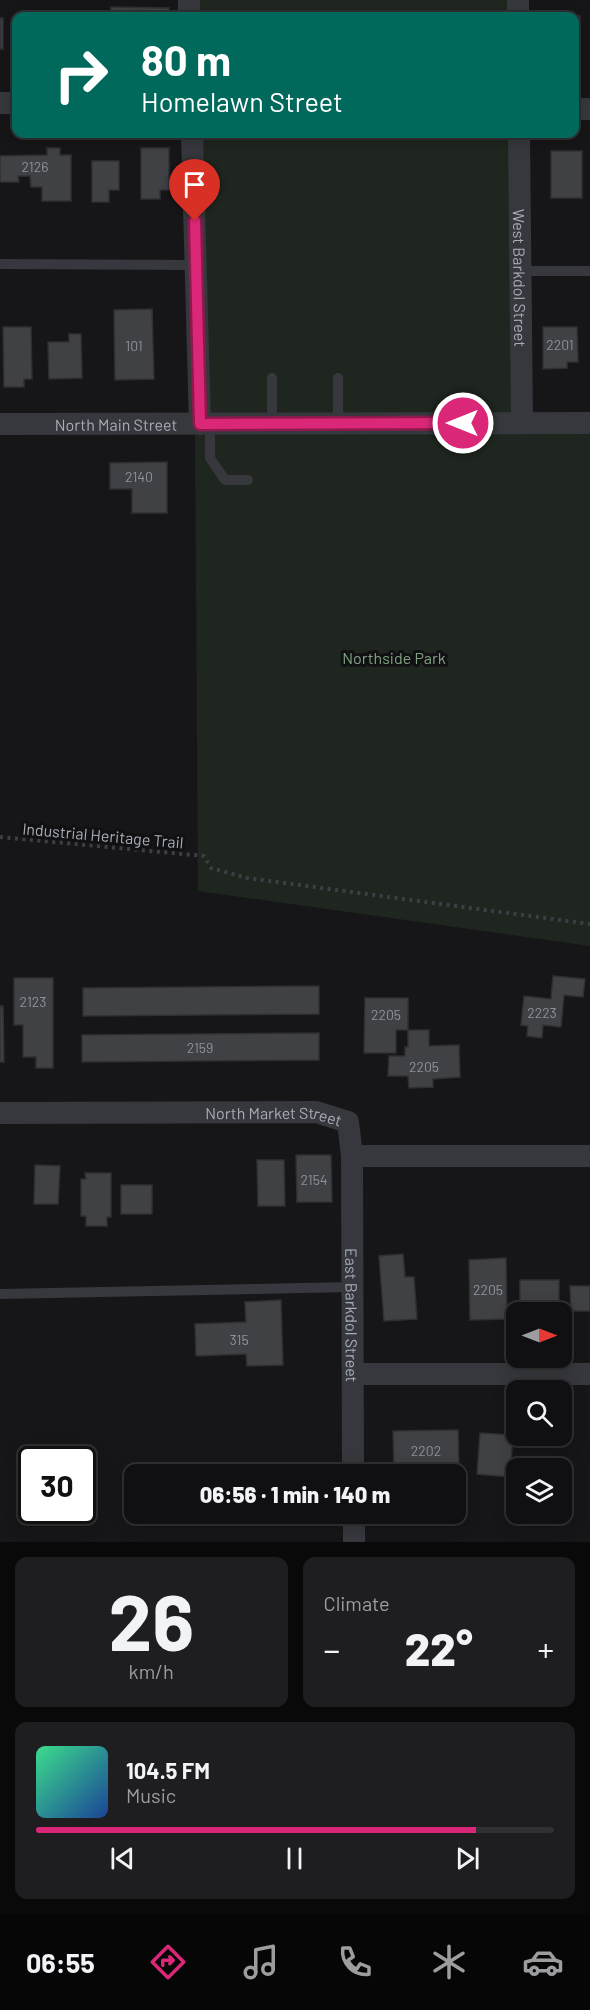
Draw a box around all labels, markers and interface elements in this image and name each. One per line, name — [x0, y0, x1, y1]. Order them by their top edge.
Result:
text: 80 m — [141, 34, 231, 84]
icon: right — [42, 36, 120, 114]
text: Homelawn Street — [141, 85, 343, 117]
house number: 2126 — [22, 158, 48, 175]
pin — [169, 159, 220, 221]
icon: arrive — [178, 168, 211, 201]
street label: West Barkdol Street — [510, 209, 531, 347]
house number: 2201 — [546, 336, 574, 353]
house number: 101 — [125, 337, 143, 354]
position arrow — [431, 391, 495, 455]
street label: North Main Street — [55, 414, 177, 433]
house number: 2140 — [125, 468, 153, 485]
park label: Northside Park — [342, 648, 446, 667]
street label: Industrial Heritage Trail — [22, 818, 184, 852]
house number: 2123 — [20, 993, 46, 1010]
house number: 2223 — [527, 1004, 557, 1021]
house number: 2205 — [371, 1006, 401, 1023]
house number: 2159 — [187, 1039, 213, 1056]
house number: 2205 — [409, 1058, 439, 1075]
street label: North Market Street — [205, 1102, 344, 1129]
house number: 2154 — [300, 1171, 328, 1188]
street label: East Barkdol Street — [343, 1248, 362, 1382]
house number: 2205 — [473, 1281, 503, 1298]
north arrow — [506, 1302, 572, 1368]
map controls — [506, 1302, 572, 1524]
house number: 315 — [229, 1331, 249, 1348]
button: search — [506, 1380, 572, 1446]
house number: 2202 — [411, 1442, 441, 1459]
speed limit sign: 30 — [18, 1446, 96, 1524]
button: layers — [506, 1458, 572, 1524]
text: 06:56 · 1 min · 140 m — [200, 1481, 390, 1507]
text: 26 — [108, 1573, 194, 1667]
text: Climate — [324, 1591, 390, 1615]
text: 22° — [405, 1621, 473, 1675]
text: − — [324, 1629, 340, 1669]
text: + — [537, 1629, 554, 1669]
text: km/h — [129, 1659, 174, 1683]
text: 104.5 FM — [126, 1757, 210, 1783]
text: Music — [126, 1783, 176, 1807]
icon: previous — [106, 1842, 139, 1875]
icon: pause — [278, 1842, 311, 1875]
icon: next — [451, 1842, 484, 1875]
icon: directions — [147, 1941, 189, 1983]
icon: music — [240, 1941, 282, 1983]
icon: phone — [334, 1941, 376, 1983]
icon: climate — [428, 1941, 470, 1983]
icon: car — [522, 1941, 564, 1983]
text: 06:55 — [26, 1946, 95, 1978]

